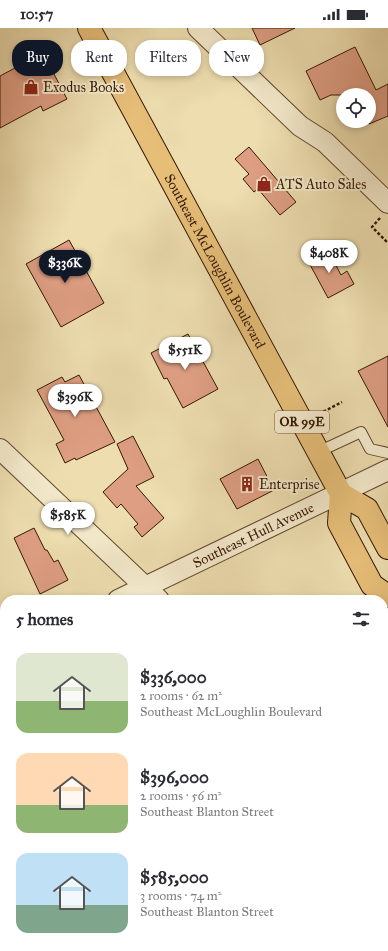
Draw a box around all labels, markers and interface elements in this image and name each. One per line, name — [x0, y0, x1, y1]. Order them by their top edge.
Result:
text: 10:57 — [20, 5, 53, 23]
chip: Buy — [12, 40, 63, 76]
chip: Rent — [71, 40, 127, 76]
chip: Filters — [135, 40, 201, 76]
chip: New — [209, 40, 264, 76]
shop icon: Exodus Books — [22, 78, 40, 96]
place label: Exodus Books — [43, 79, 124, 96]
map controls — [336, 88, 376, 128]
button: locate — [336, 88, 376, 128]
street label: Southeast McLoughlin Boulevard — [161, 171, 269, 351]
shop icon: ATS Auto Sales — [255, 175, 273, 193]
place label: ATS Auto Sales — [275, 176, 366, 193]
pin: $408K — [301, 240, 357, 274]
text: $408K — [310, 245, 348, 261]
pin: $336K — [37, 250, 93, 284]
text: $336K — [48, 255, 82, 271]
pin: $551K — [157, 337, 213, 371]
text: $551K — [168, 342, 202, 358]
pin: $396K — [47, 384, 103, 418]
text: $396K — [57, 389, 93, 405]
road number: OR 99E — [275, 411, 329, 433]
building icon: Enterprise — [238, 475, 256, 493]
place label: Enterprise — [259, 476, 320, 493]
street label: Southeast Hull Avenue — [190, 498, 317, 571]
pin: $585K — [40, 502, 96, 536]
text: $585K — [50, 507, 86, 523]
icon: filters — [350, 608, 372, 630]
text: 5 homes — [16, 609, 73, 630]
text: $336,000 — [140, 667, 207, 688]
icon: home — [48, 669, 96, 717]
text: 2 rooms · 62 m² — [140, 688, 222, 704]
text: Southeast McLoughlin Boulevard — [140, 704, 322, 720]
text: $396,000 — [140, 767, 209, 788]
icon: home — [48, 769, 96, 817]
text: 2 rooms · 56 m² — [140, 788, 222, 804]
text: Southeast Blanton Street — [140, 804, 274, 820]
text: $585,000 — [140, 867, 209, 888]
icon: home — [48, 869, 96, 917]
text: 3 rooms · 74 m² — [140, 888, 222, 904]
text: Southeast Blanton Street — [140, 904, 274, 920]

